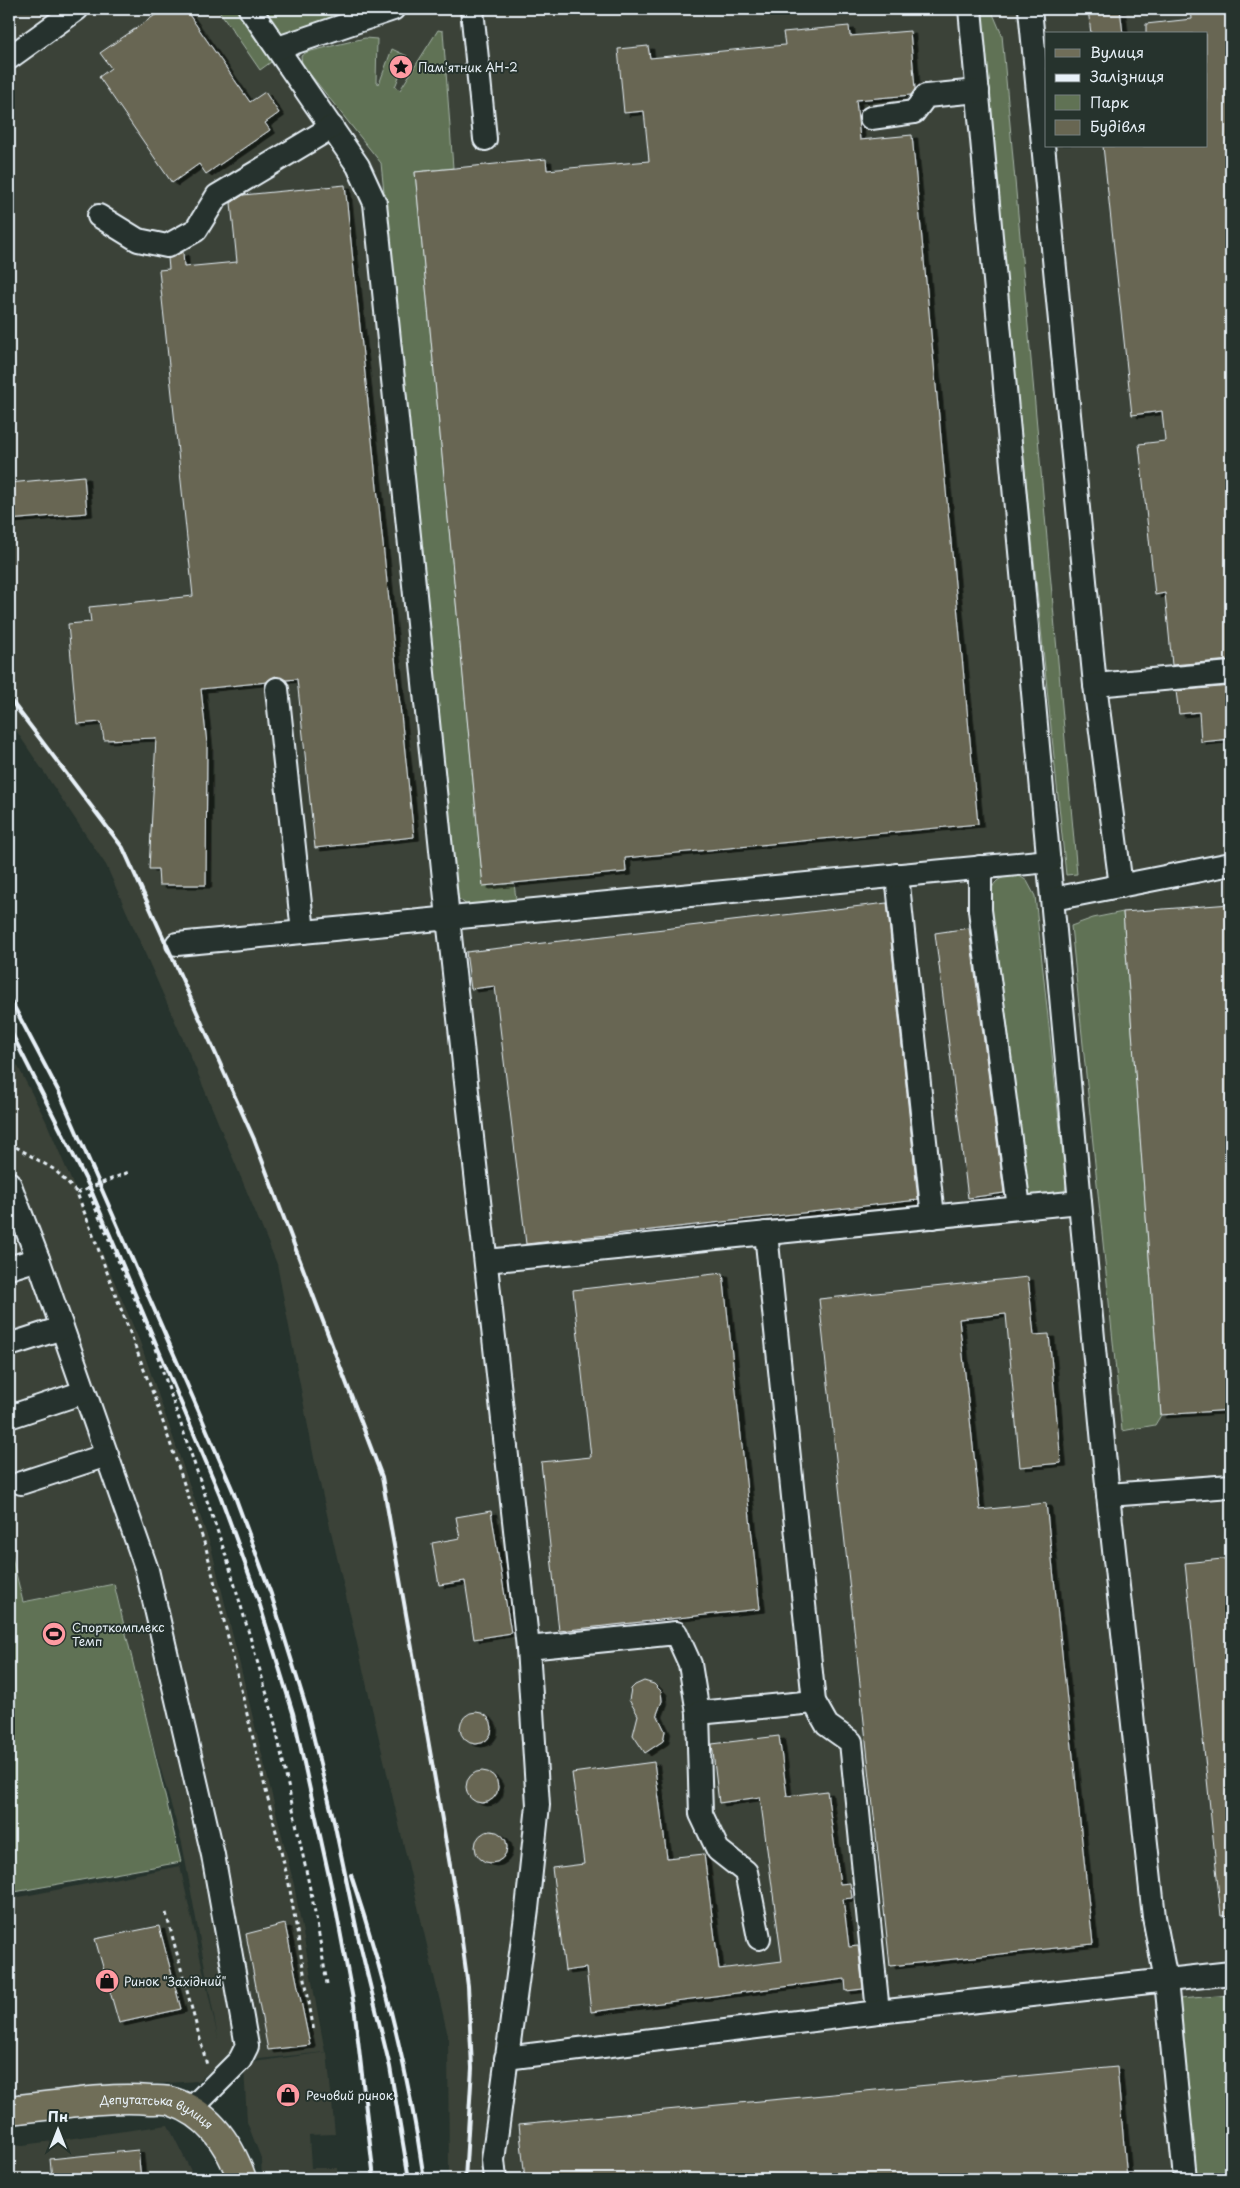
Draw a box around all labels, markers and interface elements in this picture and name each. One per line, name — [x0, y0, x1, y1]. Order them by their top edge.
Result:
legend — [1045, 32, 1208, 148]
text: Вулиця — [1090, 40, 1144, 63]
place icon: Пам'ятник АН-2 — [388, 54, 414, 80]
place label: Пам'ятник АН-2 — [418, 58, 518, 76]
text: Залізниця — [1089, 64, 1164, 87]
text: Парк — [1090, 90, 1129, 113]
text: Будівля — [1090, 114, 1146, 137]
place label: Спорткомплекс Темп — [72, 1618, 165, 1650]
sports icon: Спорткомплекс Темп — [41, 1621, 67, 1647]
shop icon: Ринок "Західний" — [94, 1968, 120, 1994]
place label: Ринок "Західний" — [124, 1972, 227, 1990]
shop icon: Речовий ринок — [275, 2082, 301, 2108]
place label: Речовий ринок — [306, 2086, 394, 2104]
street label: Депутатська вулиця — [98, 2090, 218, 2133]
north arrow — [32, 2106, 82, 2156]
text: Пн — [48, 2106, 68, 2127]

